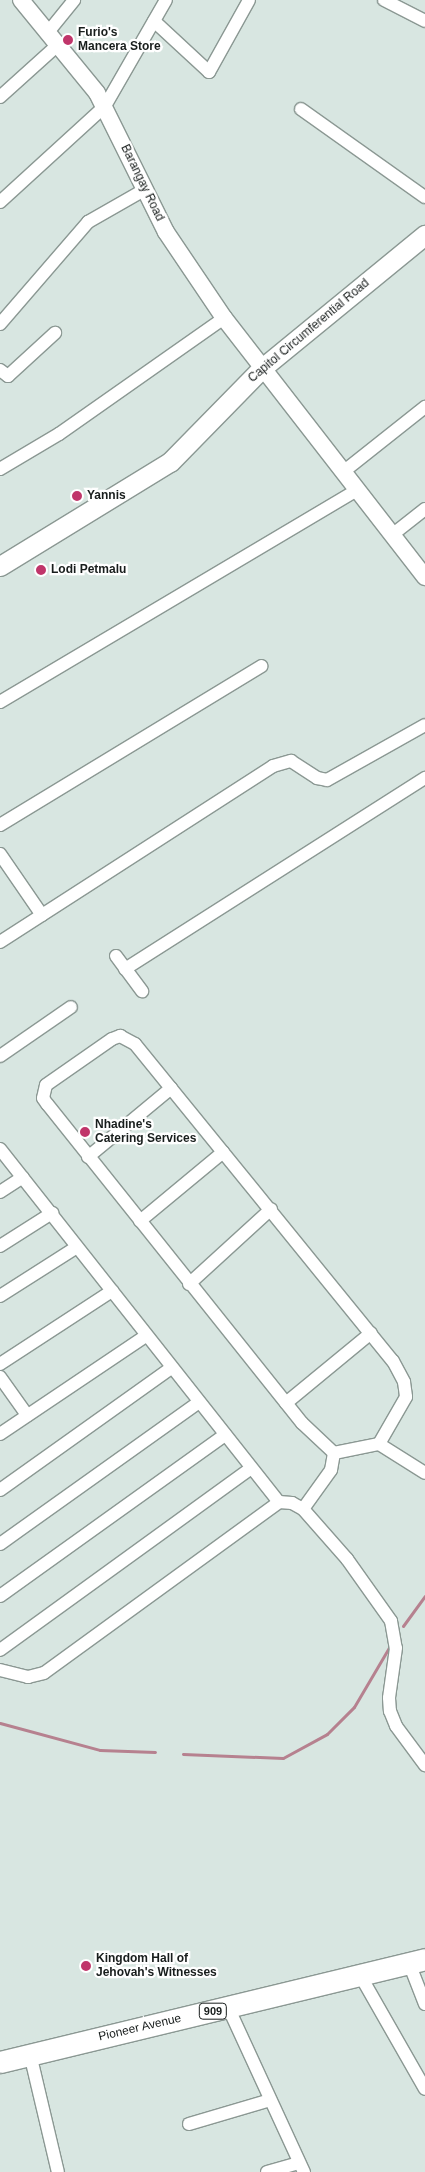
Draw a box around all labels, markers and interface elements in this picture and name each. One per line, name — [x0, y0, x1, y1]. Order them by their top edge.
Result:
place label: Furio's Mancera Store — [78, 26, 161, 54]
marker: Furio's Mancera Store — [62, 34, 74, 46]
street label: Barangay Road — [117, 142, 167, 224]
street label: Capitol Circumferential Road — [246, 276, 372, 386]
place label: Yannis — [87, 489, 126, 503]
marker: Yannis — [71, 490, 83, 502]
place label: Lodi Petmalu — [51, 563, 126, 577]
marker: Lodi Petmalu — [35, 564, 47, 576]
place label: Nhadine's Catering Services — [95, 1118, 196, 1146]
marker: Nhadine's Catering Services — [79, 1126, 91, 1138]
place label: Kingdom Hall of Jehovah's Witnesses — [96, 1952, 217, 1980]
marker: Kingdom Hall of Jehovah's Witnesses — [80, 1960, 92, 1972]
road number: 909 — [198, 2002, 228, 2020]
street label: Pioneer Avenue — [97, 2011, 183, 2045]

